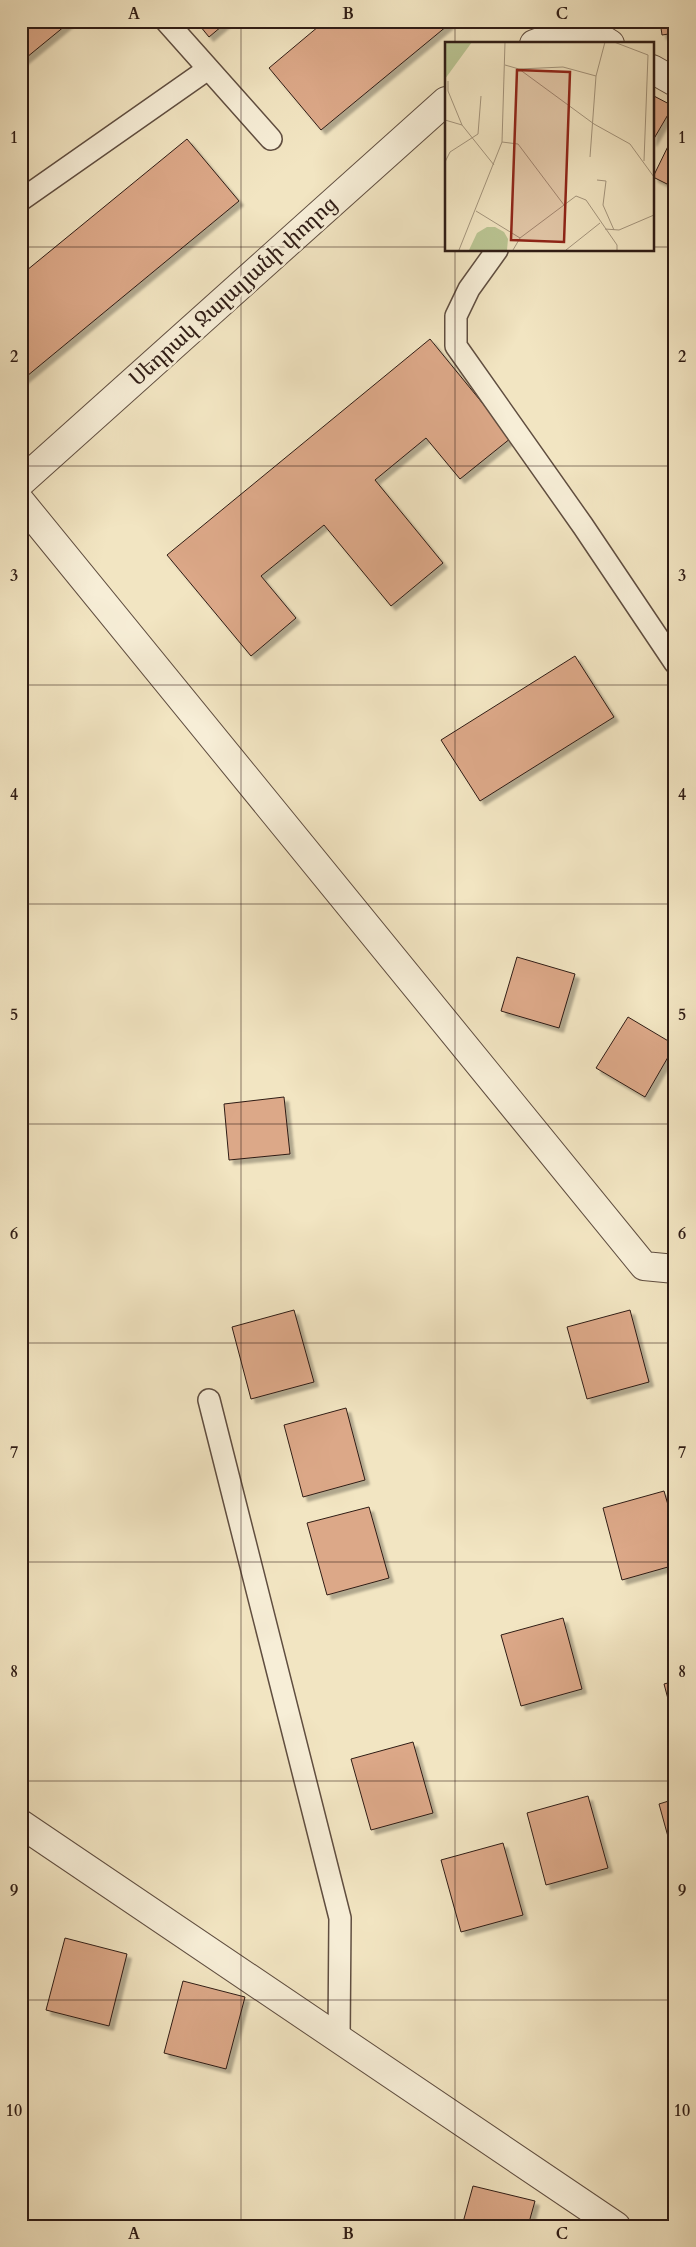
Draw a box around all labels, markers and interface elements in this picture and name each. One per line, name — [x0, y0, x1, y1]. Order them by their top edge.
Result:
text: A — [128, 3, 140, 25]
text: B — [342, 3, 354, 25]
text: C — [556, 3, 568, 25]
inset map — [445, 42, 654, 251]
text: 1 — [10, 127, 18, 149]
text: 1 — [678, 127, 686, 149]
street label: Սեդրակ Ջալալյանի փողոց — [123, 190, 344, 393]
text: 2 — [10, 346, 18, 368]
text: 2 — [678, 346, 686, 368]
text: 3 — [10, 565, 18, 587]
text: 3 — [678, 565, 686, 587]
text: 4 — [10, 784, 18, 806]
text: 4 — [678, 784, 686, 806]
text: 5 — [10, 1004, 18, 1026]
text: 5 — [678, 1004, 686, 1026]
text: 6 — [10, 1223, 18, 1245]
text: 6 — [678, 1223, 686, 1245]
text: 7 — [10, 1442, 18, 1464]
text: 7 — [678, 1442, 686, 1464]
text: 8 — [10, 1661, 18, 1683]
text: 8 — [678, 1661, 686, 1683]
text: 9 — [10, 1880, 18, 1902]
text: 9 — [678, 1880, 686, 1902]
text: 10 — [6, 2100, 22, 2122]
text: 10 — [674, 2100, 690, 2122]
text: A — [128, 2223, 140, 2245]
text: B — [342, 2223, 354, 2245]
text: C — [556, 2223, 568, 2245]

